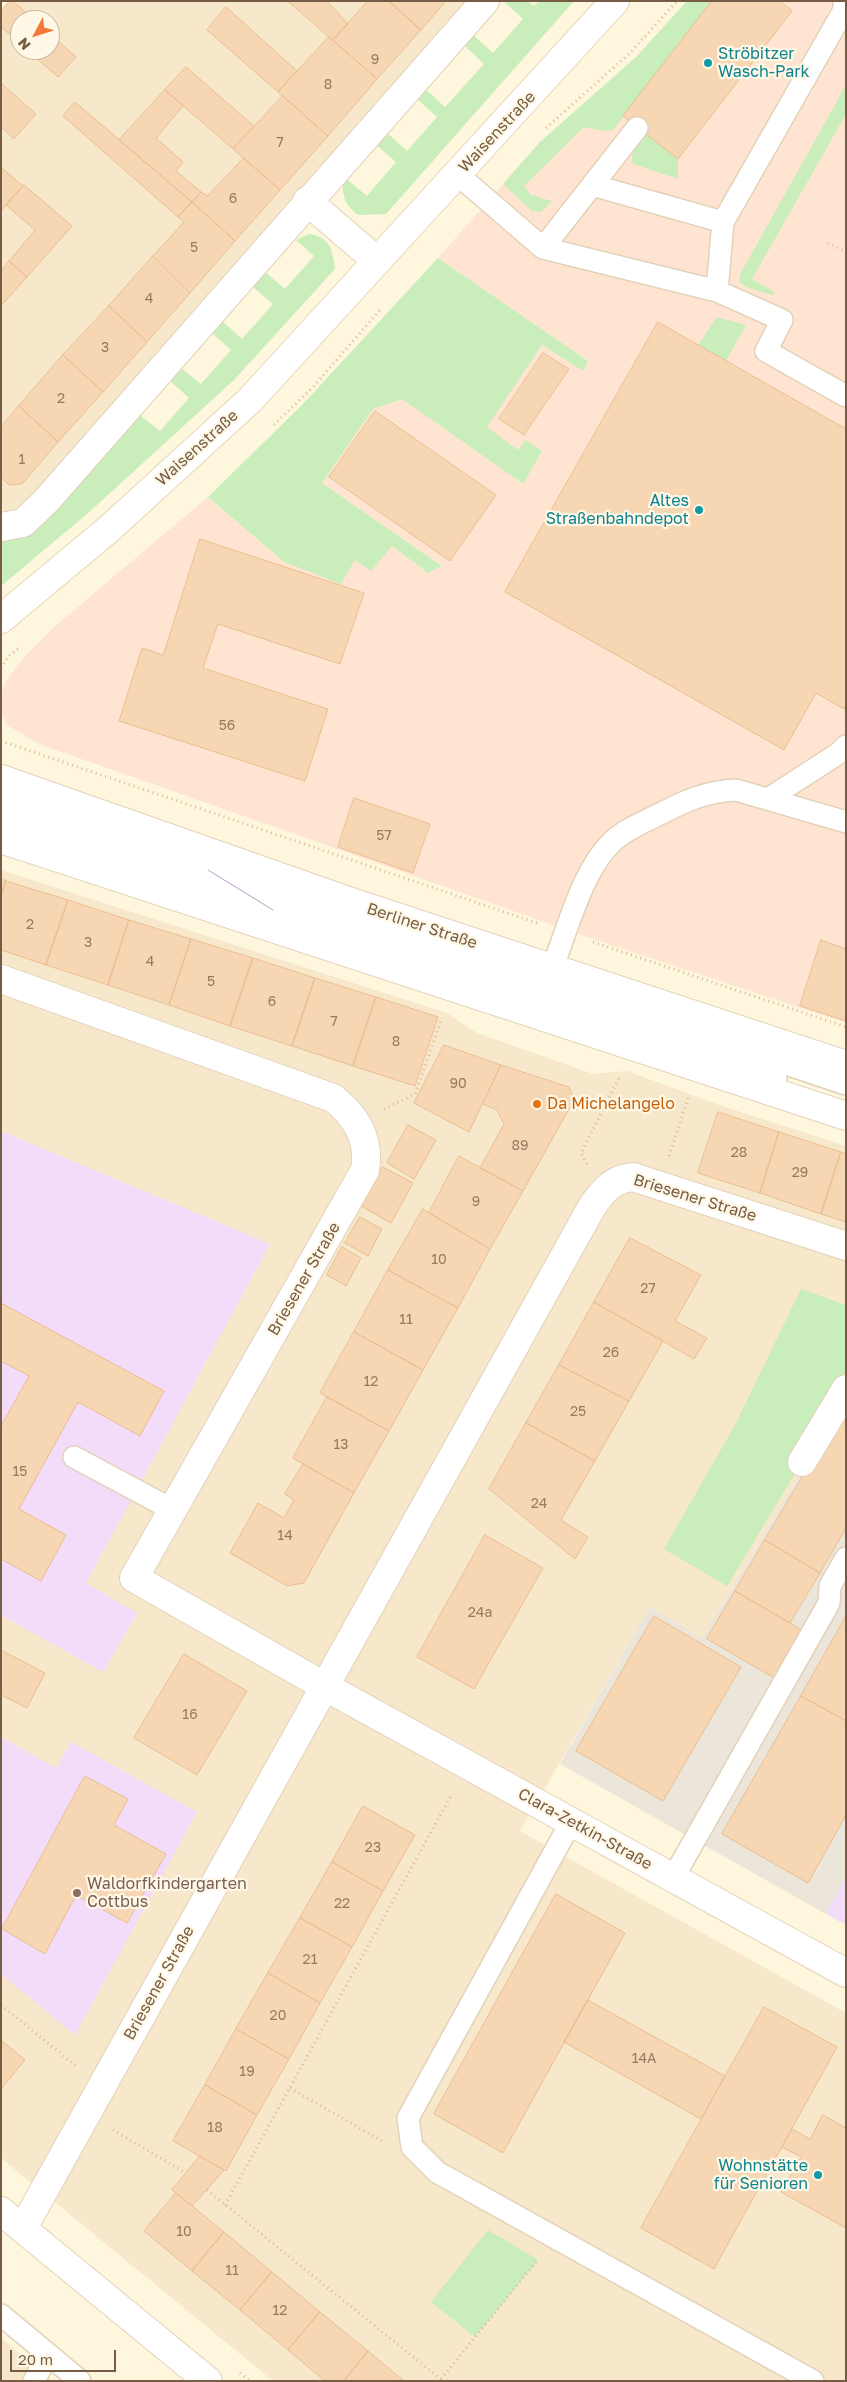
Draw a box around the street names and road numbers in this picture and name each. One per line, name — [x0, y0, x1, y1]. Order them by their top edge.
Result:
street label: Waisenstraße — [454, 87, 540, 177]
street label: Waisenstraße — [152, 406, 242, 490]
street label: Berliner Straße — [364, 899, 480, 953]
street label: Briesener Straße — [631, 1170, 759, 1226]
street label: Briesener Straße — [264, 1219, 344, 1339]
street label: Clara-Zetkin-Straße — [515, 1784, 655, 1874]
street label: Briesener Straße — [120, 1923, 198, 2043]

